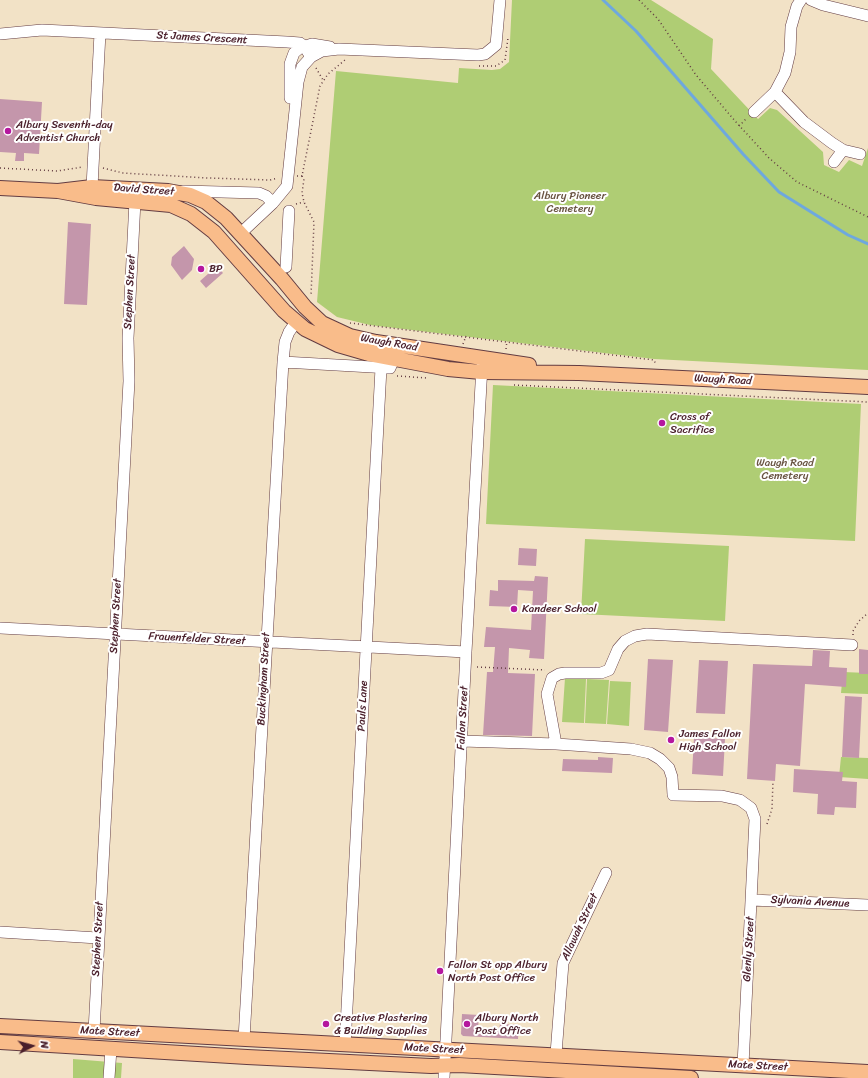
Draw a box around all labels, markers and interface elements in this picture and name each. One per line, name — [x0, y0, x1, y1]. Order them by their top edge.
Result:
street label: St James Crescent — [156, 29, 248, 47]
place label: Albury Seventh-day Adventist Church — [16, 118, 113, 144]
marker: Albury Seventh-day Adventist Church — [3, 126, 13, 136]
street label: David Street — [113, 181, 175, 199]
park label: Albury Pioneer Cemetery — [534, 189, 606, 215]
street label: Stephen Street — [121, 254, 139, 330]
place label: BP — [209, 262, 222, 276]
marker: BP — [196, 264, 206, 274]
street label: Waugh Road — [359, 331, 419, 355]
street label: Waugh Road — [694, 372, 752, 388]
place label: Cross of Sacrifice — [670, 410, 714, 436]
marker: Cross of Sacrifice — [657, 418, 667, 428]
park label: Waugh Road Cemetery — [756, 456, 814, 482]
street label: Stephen Street — [107, 578, 125, 654]
place label: Kandeer School — [522, 602, 597, 616]
marker: Kandeer School — [509, 604, 519, 614]
street label: Frauenfelder Street — [148, 630, 246, 648]
street label: Buckingham Street — [255, 632, 273, 726]
street label: Pauls Lane — [355, 680, 371, 732]
street label: Fallon Street — [455, 686, 471, 750]
place label: James Fallon High School — [679, 727, 741, 753]
marker: James Fallon High School — [666, 735, 676, 745]
street label: Allawah Street — [559, 891, 601, 963]
street label: Sylvania Avenue — [770, 893, 850, 911]
street label: Stephen Street — [89, 901, 107, 977]
street label: Glenly Street — [741, 916, 757, 982]
place label: Fallon St opp Albury North Post Office — [448, 958, 547, 984]
marker: Fallon St opp Albury North Post Office — [435, 966, 445, 976]
place label: Creative Plastering & Building Supplies — [334, 1011, 428, 1037]
place label: Albury North Post Office — [475, 1011, 538, 1037]
marker: Creative Plastering & Building Supplies — [321, 1019, 331, 1029]
marker: Albury North Post Office — [462, 1019, 472, 1029]
street label: Mate Street — [80, 1024, 140, 1040]
north arrow — [12, 1026, 52, 1066]
text: N — [35, 1040, 54, 1049]
street label: Mate Street — [404, 1041, 464, 1057]
street label: Mate Street — [728, 1058, 788, 1074]

